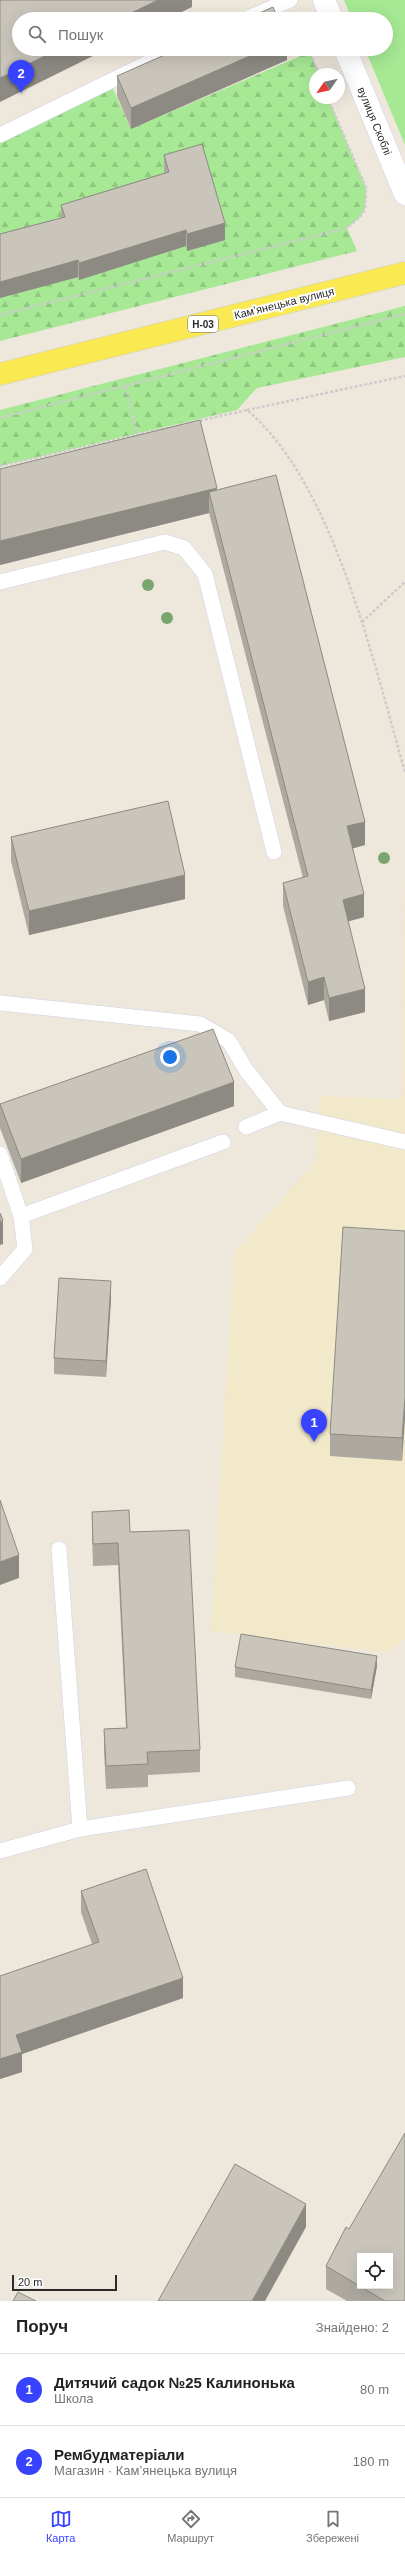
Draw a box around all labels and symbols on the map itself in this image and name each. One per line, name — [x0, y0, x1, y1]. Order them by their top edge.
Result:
pin: 2 — [8, 60, 34, 93]
north arrow — [309, 68, 345, 104]
street label: вулиця Скоблі — [355, 85, 394, 157]
street label: Камʼянецька вулиця — [233, 285, 335, 321]
road number: Н-03 — [188, 316, 218, 332]
your location — [160, 1047, 180, 1067]
pin: 1 — [301, 1409, 327, 1442]
scale bar — [12, 2273, 117, 2292]

